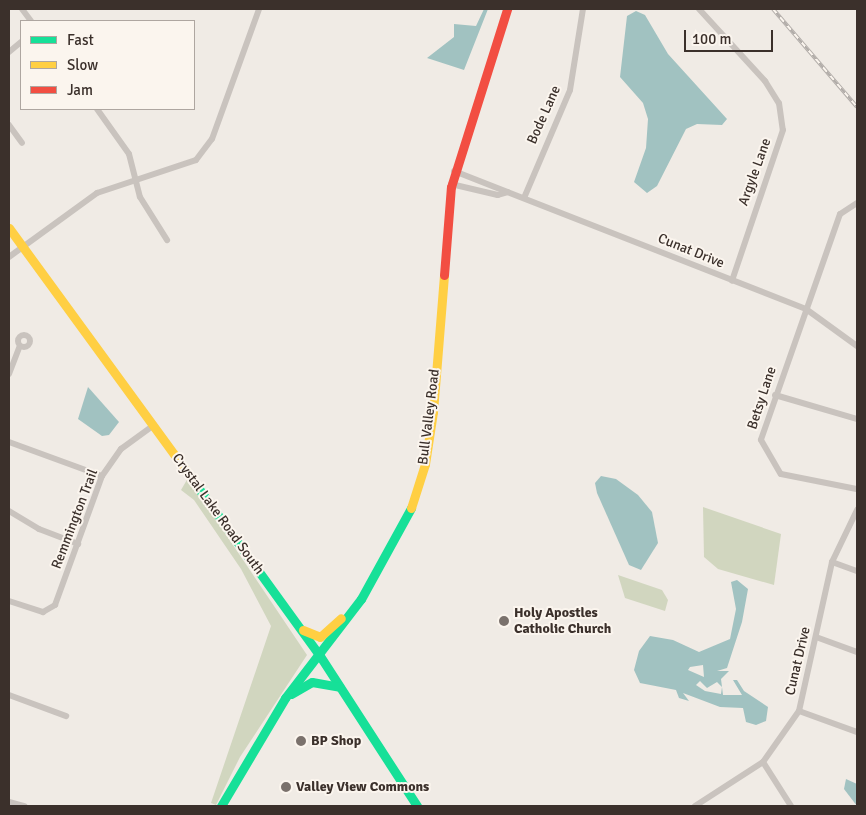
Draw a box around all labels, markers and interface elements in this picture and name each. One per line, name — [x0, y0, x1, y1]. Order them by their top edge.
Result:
legend — [20, 20, 195, 110]
scale bar — [686, 20, 775, 52]
text: 100 m — [692, 30, 732, 48]
text: Fast — [67, 31, 94, 49]
text: Slow — [67, 56, 98, 74]
text: Jam — [67, 81, 93, 99]
street label: Bode Lane — [524, 83, 564, 147]
street label: Argyle Lane — [735, 136, 775, 208]
street label: Cunat Drive — [655, 230, 727, 272]
street label: Betsy Lane — [744, 364, 780, 432]
street label: Bull Valley Road — [415, 368, 443, 466]
street label: Crystal Lake Road South — [169, 450, 267, 578]
street label: Remmington Trail — [48, 467, 102, 571]
place label: Holy Apostles Catholic Church — [514, 605, 611, 638]
marker: Holy Apostles Catholic Church — [498, 615, 510, 627]
street label: Cunat Drive — [782, 625, 814, 697]
place label: BP Shop — [311, 733, 361, 749]
marker: BP Shop — [295, 735, 307, 747]
place label: Valley View Commons — [296, 779, 429, 795]
marker: Valley View Commons — [280, 781, 292, 793]

